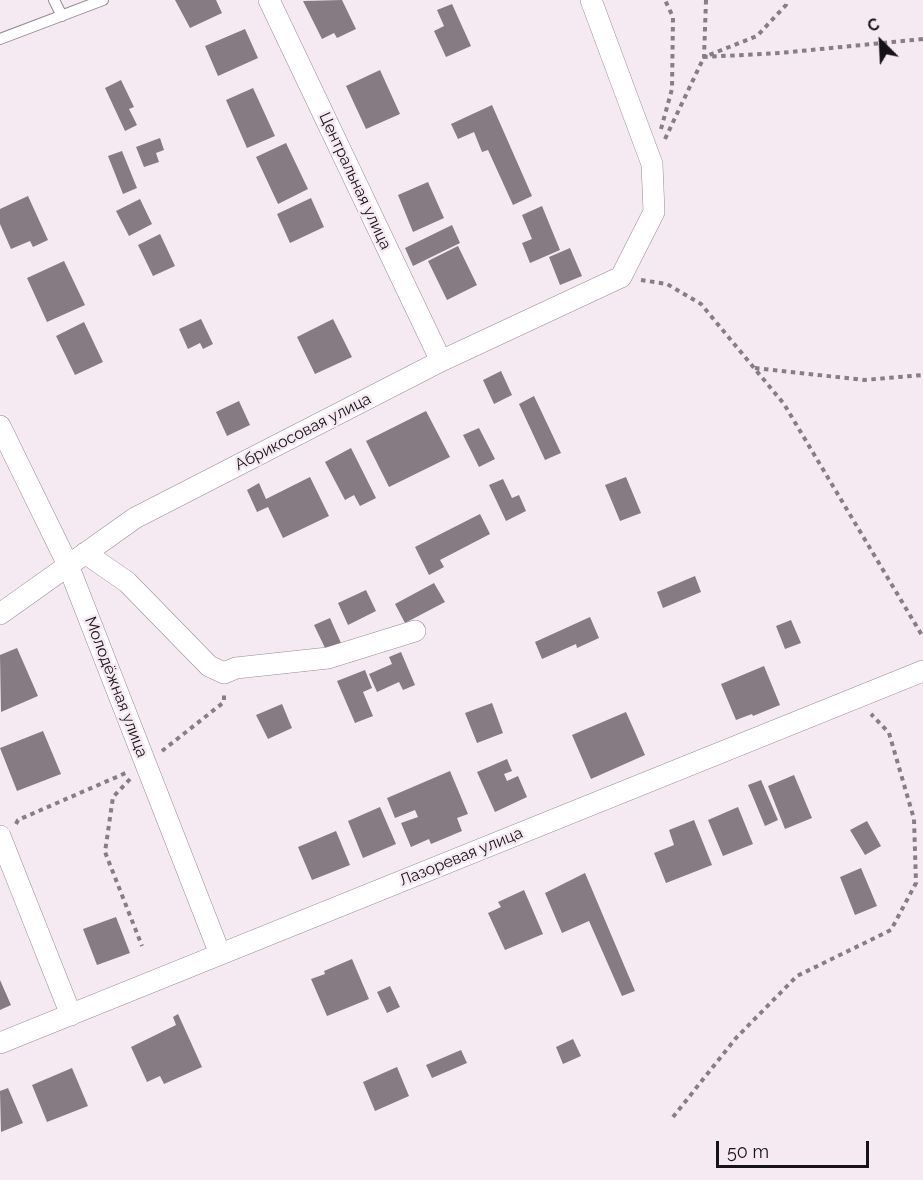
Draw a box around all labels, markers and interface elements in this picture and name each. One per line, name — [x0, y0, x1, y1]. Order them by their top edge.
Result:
north arrow — [851, 12, 911, 72]
text: С — [865, 14, 882, 36]
street label: Центральная улица — [315, 109, 395, 253]
street label: Абрикосовая улица — [232, 389, 374, 475]
street label: Молодёжная улица — [80, 614, 152, 760]
street label: Лазоревая улица — [396, 823, 526, 891]
scale bar — [719, 1129, 872, 1167]
text: 50 m — [727, 1141, 769, 1162]

